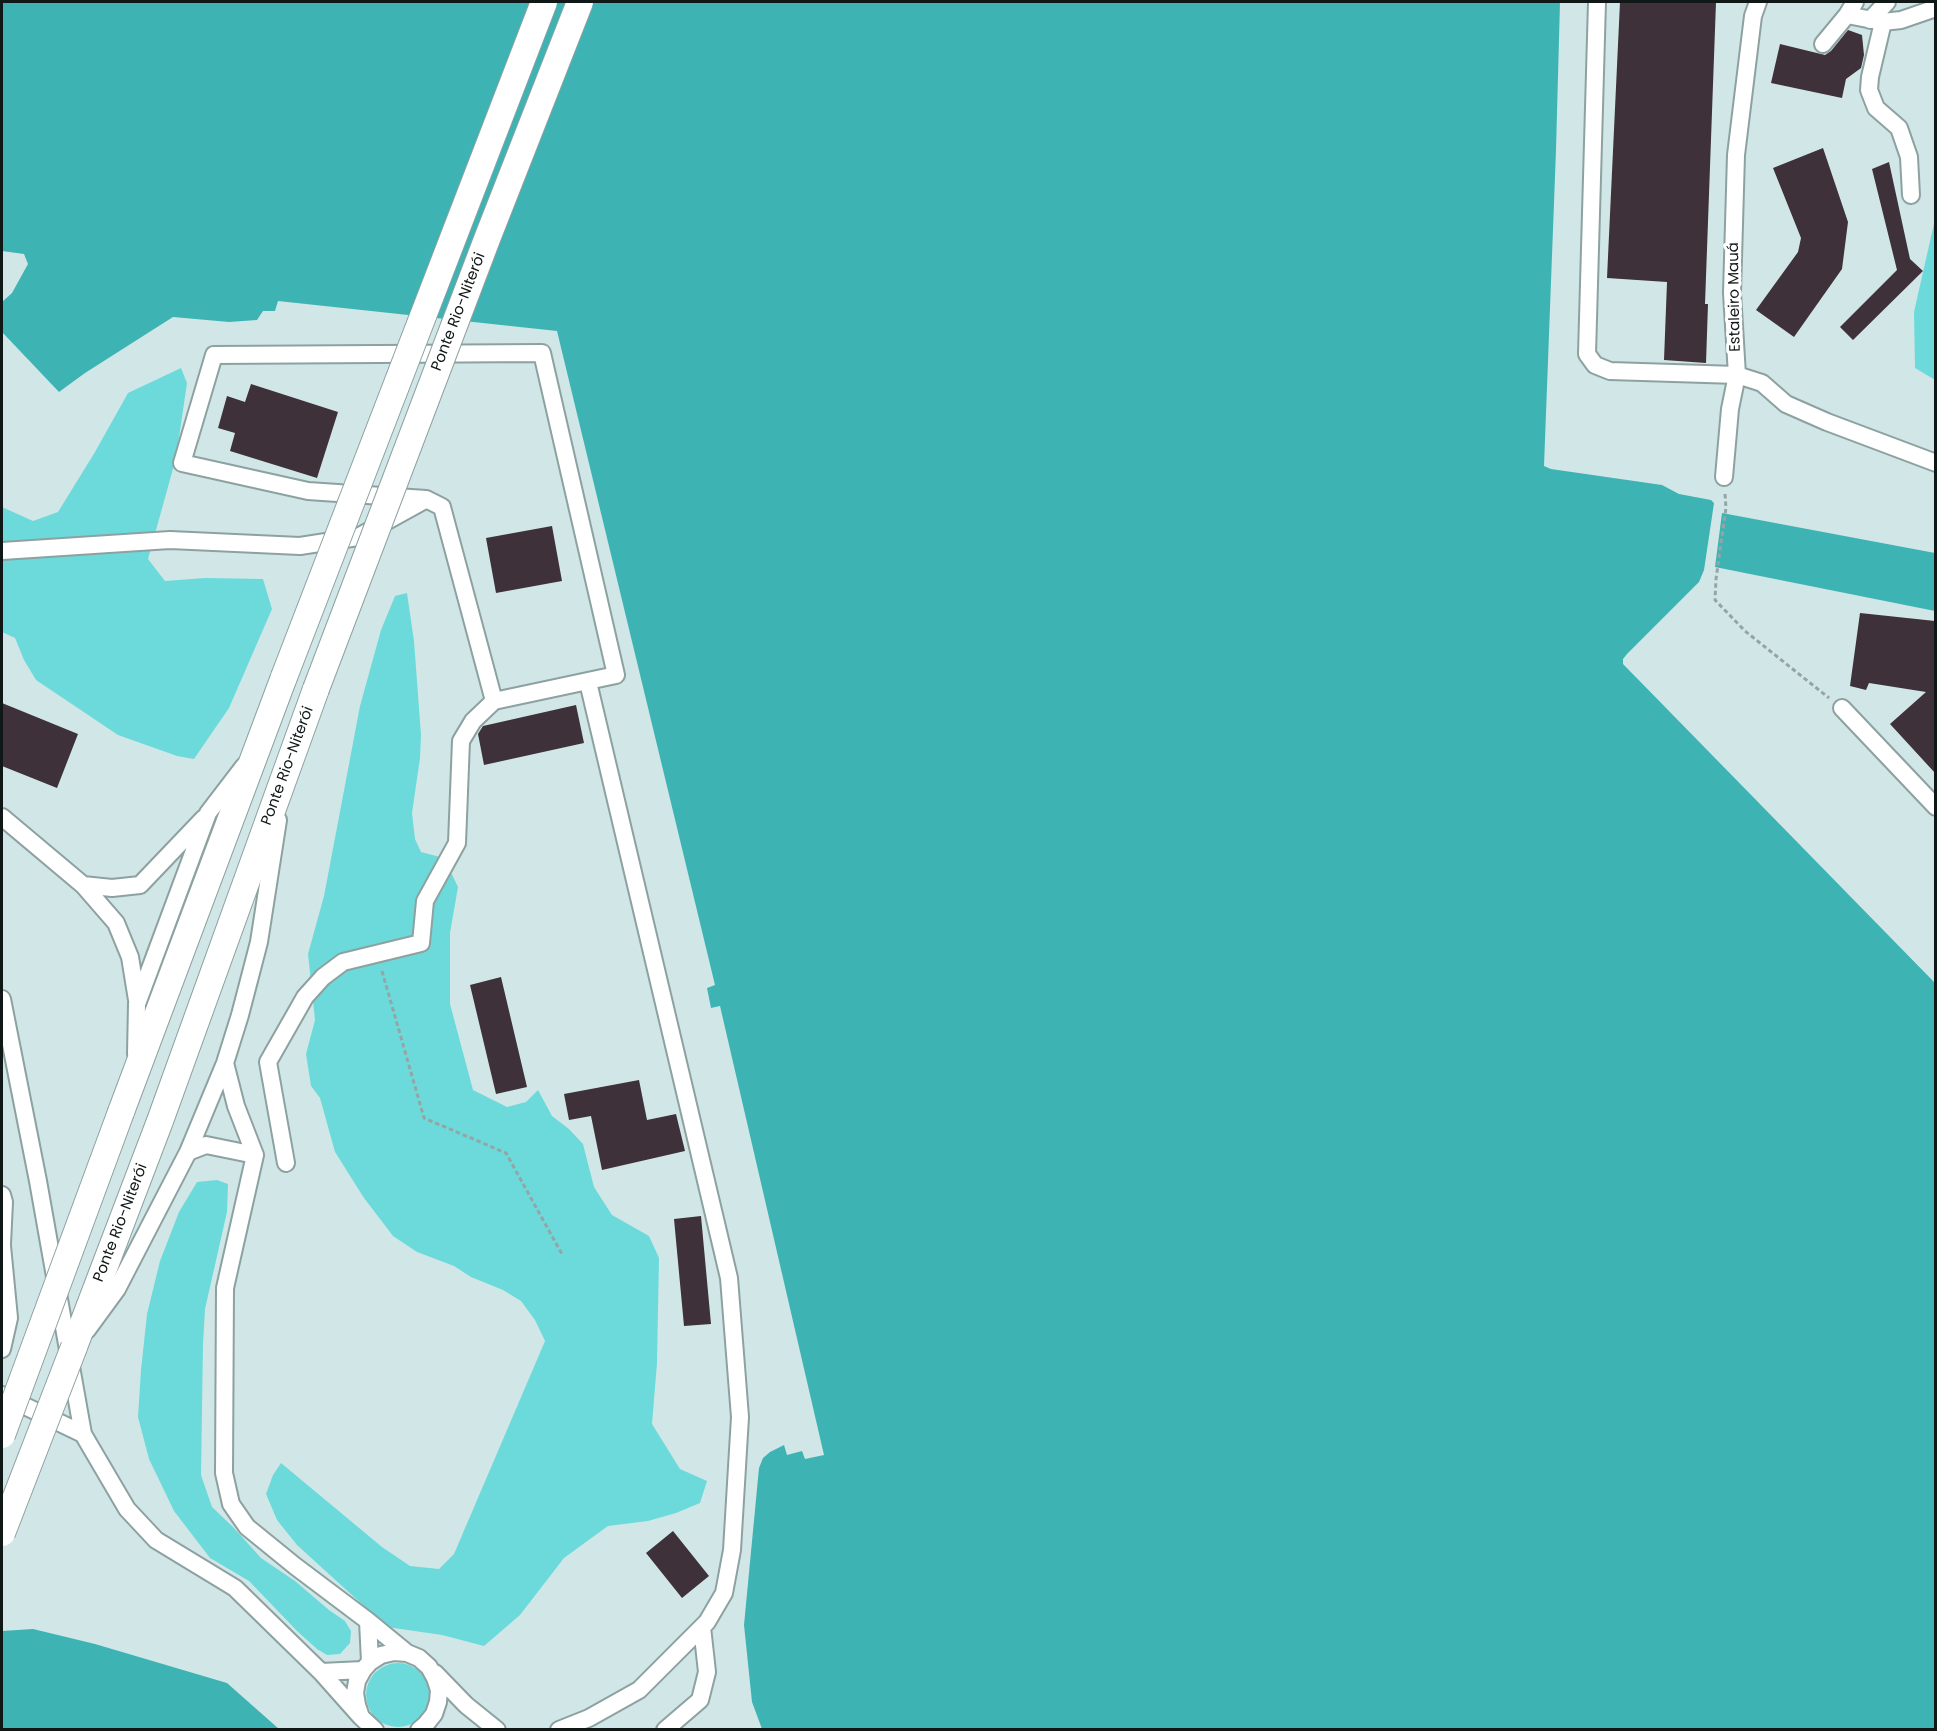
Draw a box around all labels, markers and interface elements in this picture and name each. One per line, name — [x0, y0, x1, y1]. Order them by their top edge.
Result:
street label: Estaleiro Mauá — [1725, 242, 1745, 352]
street label: Ponte Rio-Niterói — [428, 250, 490, 374]
street label: Ponte Rio-Niterói — [258, 704, 318, 828]
street label: Ponte Rio-Niterói — [90, 1161, 152, 1285]

